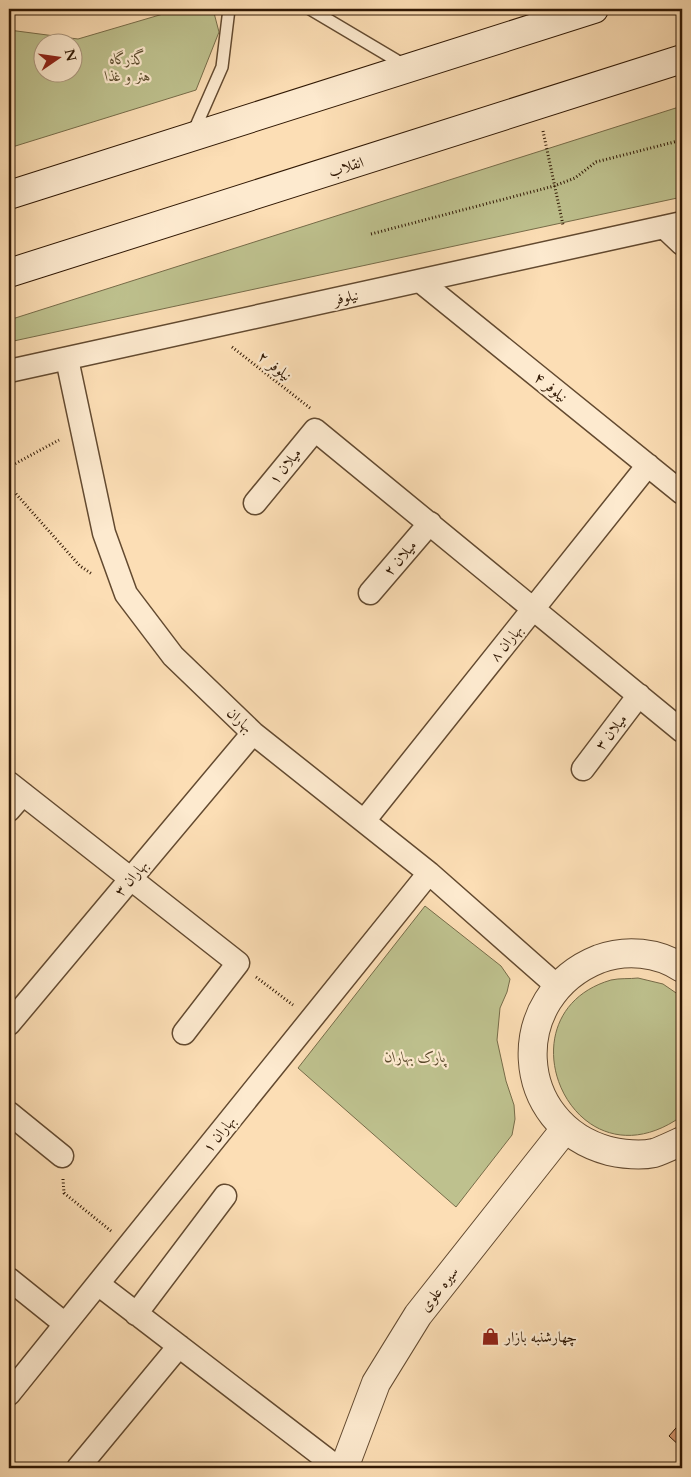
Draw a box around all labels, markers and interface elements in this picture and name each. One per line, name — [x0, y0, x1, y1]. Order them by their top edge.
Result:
north arrow — [32, 32, 82, 82]
text: N — [60, 47, 81, 63]
park label: گذرگاه هنر و غذا — [104, 48, 151, 86]
street label: انقلاب — [326, 152, 366, 182]
street label: نیلوفر — [330, 285, 360, 310]
street label: نیلوفر ۲ — [254, 347, 296, 385]
street label: نیلوفر ۴ — [530, 367, 572, 407]
street label: میلان ۱ — [264, 444, 306, 488]
street label: میلان ۲ — [379, 536, 421, 580]
street label: بهاران ۸ — [485, 620, 527, 666]
street label: بهاران — [222, 703, 258, 737]
street label: میلان ۳ — [590, 710, 632, 754]
street label: بهاران ۳ — [110, 855, 152, 901]
park label: پارک بهاران — [384, 1047, 447, 1068]
street label: بهاران ۱ — [198, 1111, 240, 1157]
street label: سیره علوی — [415, 1262, 463, 1316]
shop icon: چهارشنبه بازار — [481, 1327, 501, 1347]
place label: چهارشنبه بازار — [503, 1327, 577, 1347]

